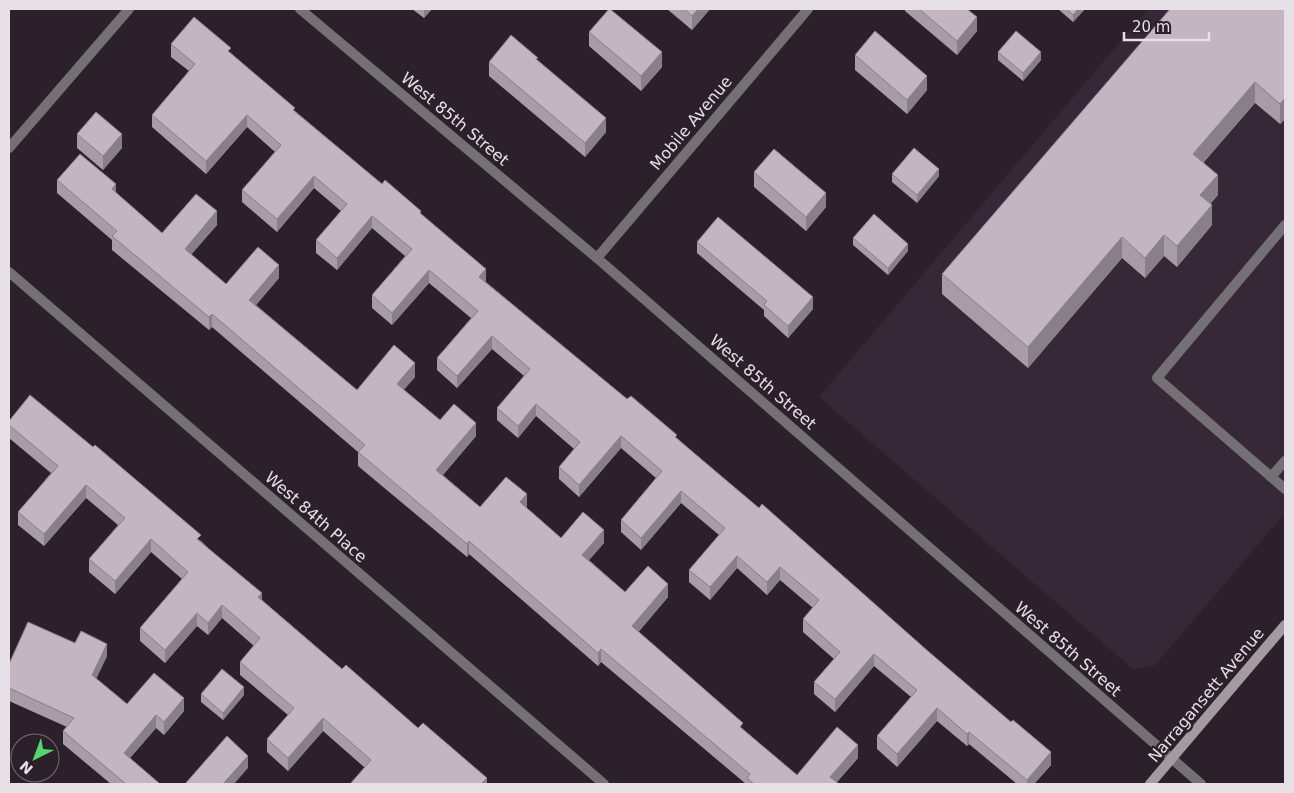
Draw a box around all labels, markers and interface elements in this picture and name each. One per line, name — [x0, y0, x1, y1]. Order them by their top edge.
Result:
scale bar — [1124, 10, 1209, 42]
text: 20 m — [1132, 18, 1170, 36]
street label: West 85th Street — [397, 68, 513, 170]
street label: Mobile Avenue — [646, 72, 736, 174]
street label: West 85th Street — [706, 331, 820, 433]
street label: West 84th Place — [261, 468, 371, 566]
street label: West 85th Street — [1011, 598, 1125, 700]
street label: Narragansett Avenue — [1144, 624, 1268, 766]
north arrow — [10, 733, 60, 783]
text: N — [17, 758, 36, 778]

